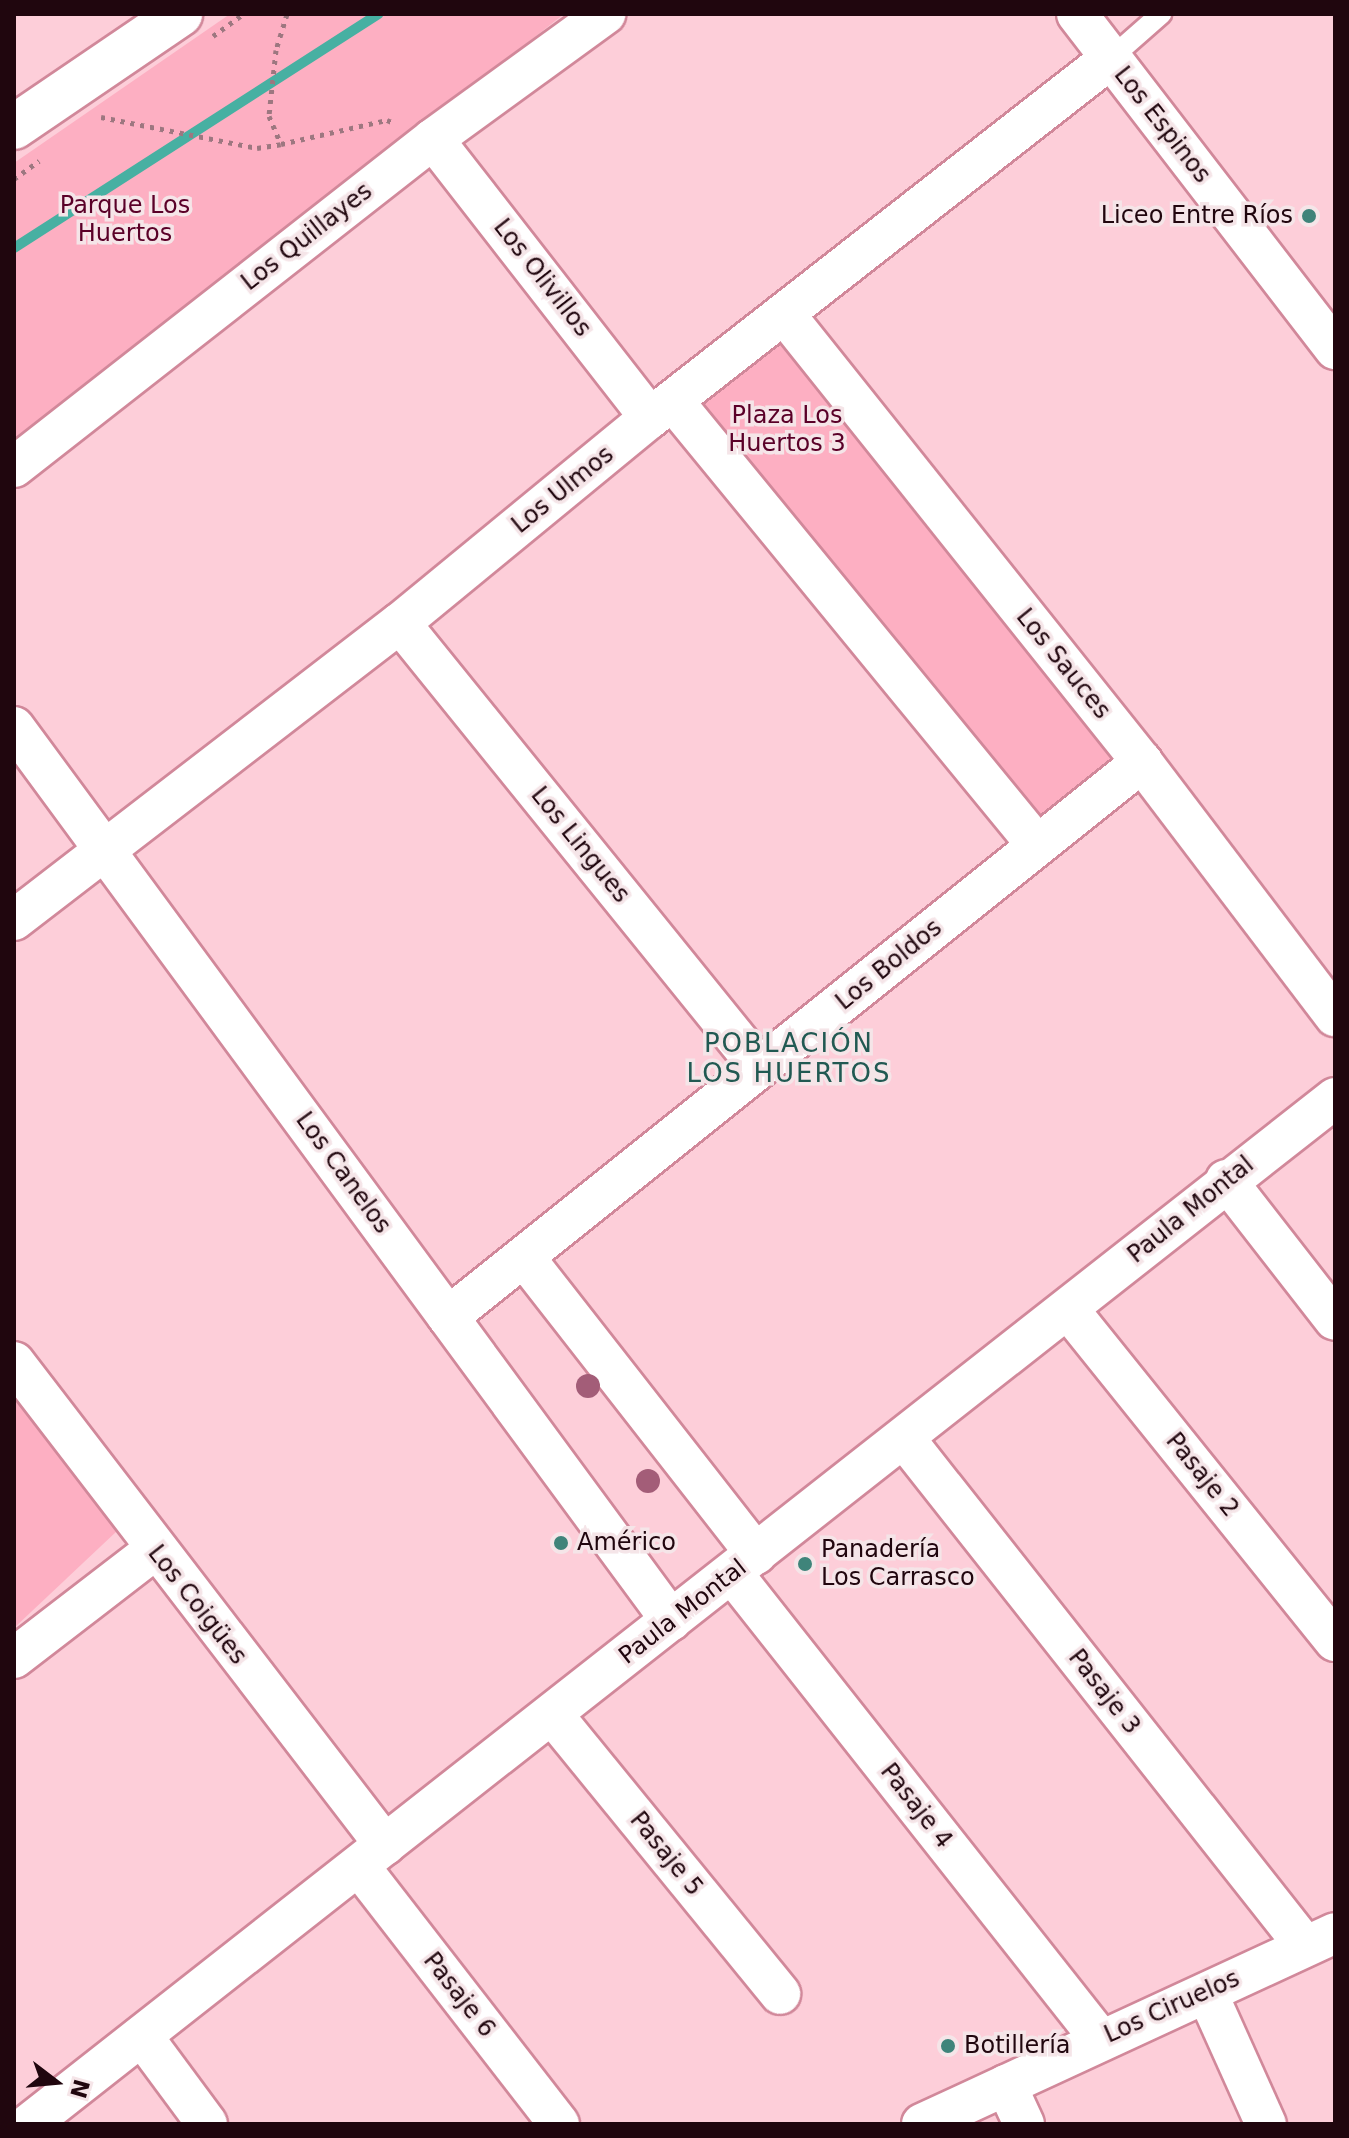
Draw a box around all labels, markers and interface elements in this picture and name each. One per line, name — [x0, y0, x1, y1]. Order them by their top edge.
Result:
street label: Los Espinos — [1108, 61, 1216, 189]
street label: Los Quillayes — [236, 177, 378, 297]
park label: Parque Los Huertos — [60, 192, 190, 248]
place label: Liceo Entre Ríos — [1101, 202, 1293, 230]
marker: Liceo Entre Ríos — [1300, 207, 1318, 225]
street label: Los Olivillos — [487, 213, 597, 343]
park label: Plaza Los Huertos 3 — [728, 402, 846, 458]
street label: Los Ulmos — [506, 440, 620, 540]
street label: Los Sauces — [1010, 603, 1116, 725]
street label: Los Lingues — [525, 781, 635, 909]
street label: Los Boldos — [830, 914, 948, 1016]
district label: POBLACIÓN LOS HUERTOS — [687, 1028, 891, 1090]
street label: Los Canelos — [289, 1107, 397, 1239]
street label: Paula Montal — [1122, 1150, 1260, 1270]
street label: Pasaje 2 — [1159, 1427, 1245, 1523]
place label: Américo — [577, 1529, 676, 1557]
marker: Américo — [552, 1534, 570, 1552]
place label: Panadería Los Carrasco — [821, 1536, 975, 1592]
street label: Los Coigües — [141, 1540, 253, 1670]
street label: Paula Montal — [614, 1553, 752, 1671]
marker: Panadería Los Carrasco — [796, 1555, 814, 1573]
street label: Pasaje 3 — [1062, 1644, 1146, 1740]
street label: Pasaje 4 — [874, 1758, 958, 1854]
street label: Pasaje 5 — [623, 1806, 709, 1902]
street label: Pasaje 6 — [417, 1947, 501, 2043]
street label: Los Ciruelos — [1100, 1964, 1244, 2050]
place label: Botillería — [964, 2032, 1071, 2060]
marker: Botillería — [939, 2037, 957, 2055]
north arrow — [16, 2042, 96, 2122]
text: N — [65, 2076, 94, 2101]

